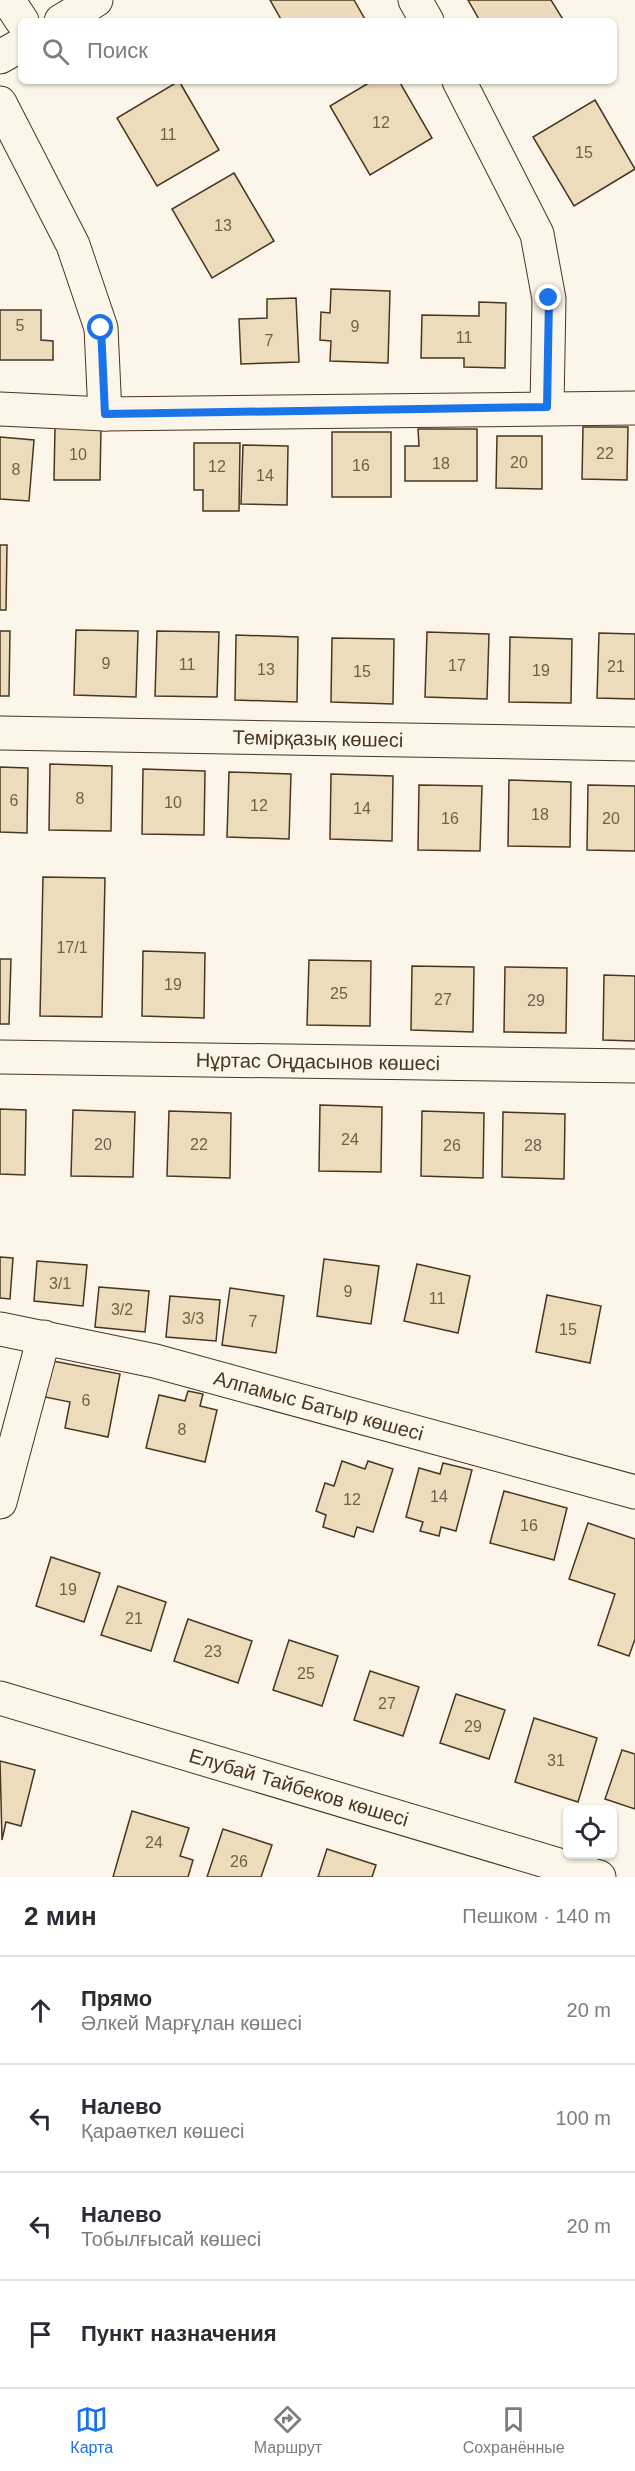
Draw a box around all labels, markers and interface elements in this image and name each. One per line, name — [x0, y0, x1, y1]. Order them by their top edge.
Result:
search box — [18, 18, 617, 84]
icon: search — [39, 35, 72, 68]
text: Поиск — [87, 38, 148, 63]
house number: 12 — [372, 114, 390, 131]
house number: 11 — [160, 126, 176, 143]
house number: 15 — [575, 144, 593, 161]
house number: 13 — [214, 217, 232, 234]
route end — [535, 284, 561, 310]
route start — [87, 314, 113, 340]
house number: 5 — [16, 317, 25, 334]
house number: 9 — [351, 318, 360, 335]
house number: 11 — [456, 329, 472, 346]
house number: 7 — [265, 332, 274, 349]
house number: 22 — [596, 445, 614, 462]
house number: 10 — [69, 446, 87, 463]
house number: 20 — [510, 454, 528, 471]
house number: 18 — [432, 455, 450, 472]
house number: 16 — [352, 457, 370, 474]
house number: 12 — [208, 458, 226, 475]
house number: 8 — [12, 461, 21, 478]
house number: 14 — [256, 467, 274, 484]
house number: 9 — [102, 655, 111, 672]
house number: 11 — [179, 656, 195, 673]
house number: 17 — [448, 657, 466, 674]
house number: 21 — [607, 658, 625, 675]
house number: 13 — [257, 661, 275, 678]
house number: 19 — [532, 662, 550, 679]
house number: 15 — [353, 663, 371, 680]
street label: Темірқазық көшесі — [232, 726, 403, 751]
house number: 8 — [76, 790, 85, 807]
house number: 6 — [10, 792, 19, 809]
house number: 10 — [164, 794, 182, 811]
house number: 12 — [250, 797, 268, 814]
house number: 14 — [353, 800, 371, 817]
house number: 18 — [531, 806, 549, 823]
house number: 16 — [441, 810, 459, 827]
house number: 20 — [602, 810, 620, 827]
house number: 17/1 — [56, 939, 88, 956]
house number: 19 — [164, 976, 182, 993]
house number: 25 — [330, 985, 348, 1002]
house number: 27 — [434, 991, 452, 1008]
house number: 29 — [527, 992, 545, 1009]
street label: Нұртас Оңдасынов көшесі — [196, 1049, 440, 1074]
house number: 24 — [341, 1131, 359, 1148]
house number: 20 — [94, 1136, 112, 1153]
house number: 22 — [190, 1136, 208, 1153]
house number: 26 — [443, 1137, 461, 1154]
house number: 28 — [524, 1137, 542, 1154]
house number: 3/1 — [49, 1275, 71, 1292]
house number: 9 — [344, 1283, 353, 1300]
house number: 11 — [429, 1290, 445, 1307]
house number: 3/2 — [111, 1301, 133, 1318]
house number: 3/3 — [182, 1310, 204, 1327]
house number: 7 — [249, 1313, 258, 1330]
house number: 15 — [559, 1321, 577, 1338]
street label: Алпамыс Батыр көшесі — [212, 1367, 426, 1445]
house number: 6 — [82, 1392, 91, 1409]
house number: 8 — [178, 1421, 187, 1438]
house number: 14 — [430, 1488, 448, 1505]
house number: 12 — [343, 1491, 361, 1508]
house number: 16 — [520, 1517, 538, 1534]
house number: 19 — [59, 1581, 77, 1598]
house number: 21 — [125, 1610, 143, 1627]
house number: 23 — [204, 1643, 222, 1660]
house number: 25 — [297, 1665, 315, 1682]
house number: 27 — [378, 1695, 396, 1712]
house number: 29 — [464, 1718, 482, 1735]
street label: Елубай Тайбеков көшесі — [187, 1744, 411, 1830]
house number: 31 — [547, 1752, 565, 1769]
map controls — [563, 1805, 617, 1859]
button: locate — [563, 1805, 617, 1859]
house number: 24 — [145, 1834, 163, 1851]
house number: 26 — [230, 1853, 248, 1870]
text: 2 мин — [24, 1901, 97, 1931]
text: Пешком · 140 m — [462, 1905, 611, 1927]
text: Прямо — [81, 1986, 152, 2011]
icon: ahead — [24, 1994, 57, 2027]
text: 20 m — [567, 1999, 611, 2021]
text: Әлкей Марғұлан көшесі — [81, 2012, 302, 2034]
text: Налево — [81, 2094, 162, 2119]
icon: left — [24, 2102, 57, 2135]
text: 100 m — [555, 2107, 611, 2129]
text: Қараөткел көшесі — [81, 2120, 244, 2142]
text: Налево — [81, 2202, 162, 2227]
icon: left — [24, 2210, 57, 2243]
text: 20 m — [567, 2215, 611, 2237]
text: Тобылғысай көшесі — [81, 2228, 261, 2250]
icon: arrive — [24, 2318, 57, 2351]
text: Пункт назначения — [81, 2321, 277, 2346]
tab: Карта — [70, 2403, 113, 2457]
tab: Маршрут — [254, 2403, 322, 2457]
tab: Сохранённые — [463, 2403, 565, 2457]

